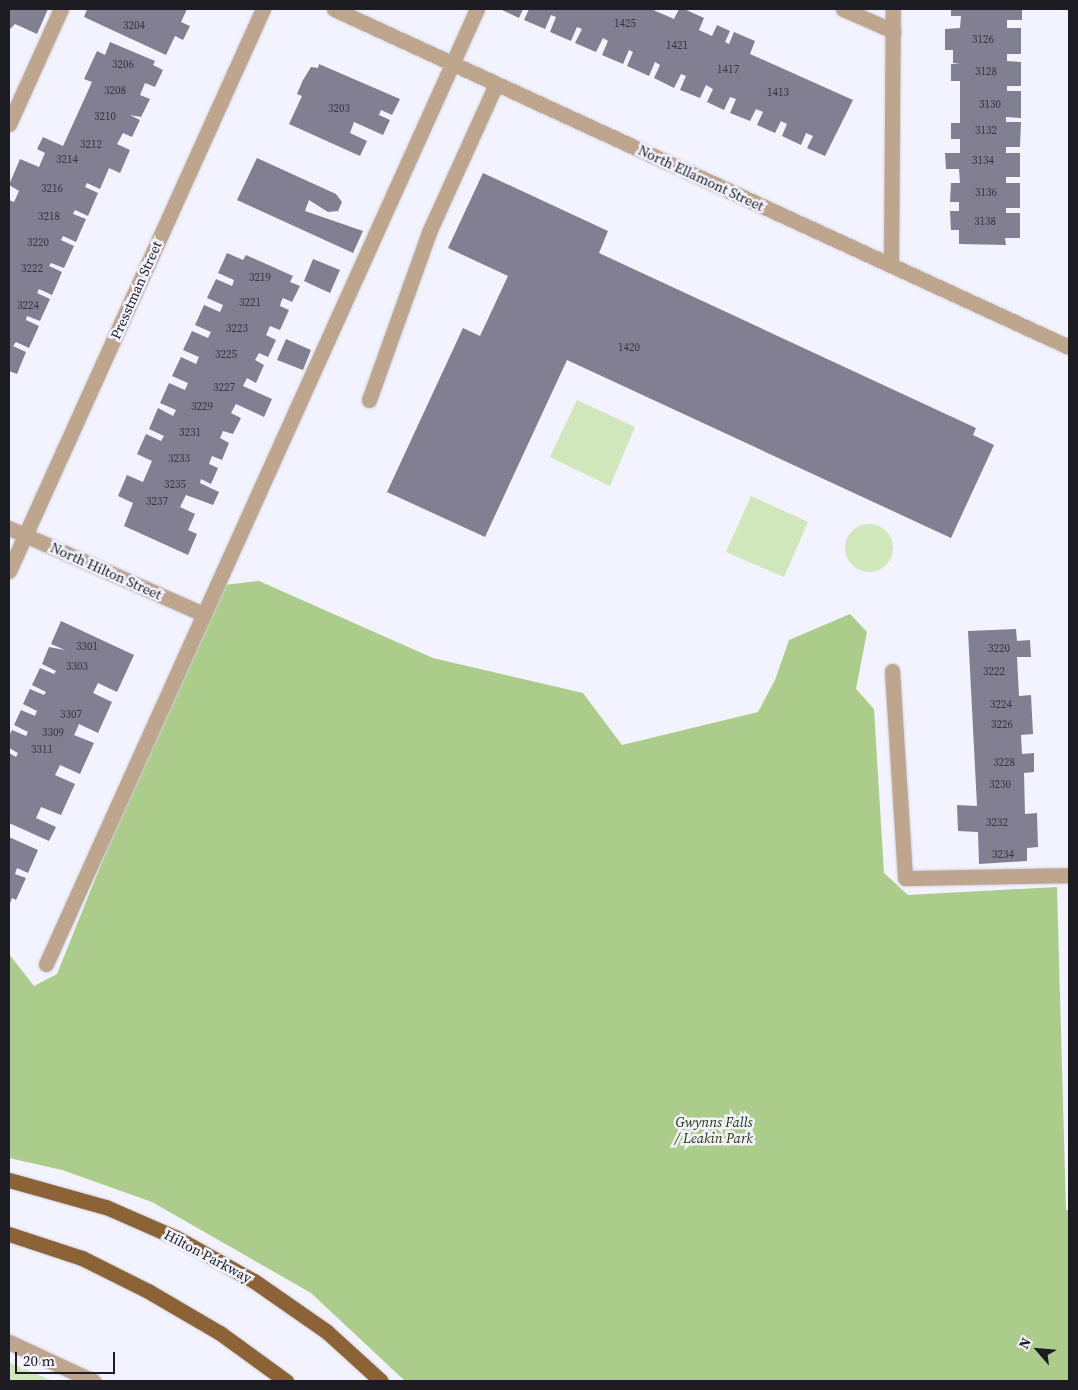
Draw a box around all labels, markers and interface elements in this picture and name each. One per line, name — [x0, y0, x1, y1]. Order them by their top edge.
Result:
house number: 1425 — [614, 17, 636, 31]
house number: 3204 — [123, 19, 145, 33]
house number: 3126 — [972, 33, 994, 47]
house number: 1421 — [666, 39, 688, 53]
house number: 3206 — [112, 58, 134, 72]
house number: 1417 — [717, 63, 739, 77]
house number: 3128 — [975, 65, 997, 79]
house number: 3208 — [104, 84, 126, 98]
house number: 1413 — [767, 86, 789, 100]
house number: 3130 — [979, 98, 1001, 112]
house number: 3203 — [328, 102, 350, 116]
house number: 3210 — [94, 110, 116, 124]
house number: 3132 — [975, 124, 997, 138]
house number: 3212 — [80, 138, 102, 152]
street label: North Ellamont Street — [636, 142, 766, 214]
house number: 3214 — [56, 153, 78, 167]
house number: 3134 — [972, 154, 994, 168]
house number: 3216 — [41, 182, 63, 196]
house number: 3136 — [975, 186, 997, 200]
house number: 3218 — [38, 210, 60, 224]
house number: 3138 — [974, 215, 996, 229]
house number: 3220 — [27, 236, 49, 250]
street label: Presstman Street — [107, 238, 165, 342]
house number: 3222 — [21, 262, 43, 276]
house number: 3219 — [249, 271, 271, 285]
house number: 3221 — [239, 296, 261, 310]
house number: 3224 — [17, 299, 39, 313]
house number: 3223 — [226, 322, 248, 336]
house number: 1420 — [618, 341, 640, 355]
house number: 3225 — [215, 348, 237, 362]
house number: 3227 — [213, 381, 235, 395]
house number: 3229 — [191, 400, 213, 414]
house number: 3231 — [179, 426, 201, 440]
house number: 3233 — [168, 452, 190, 466]
house number: 3235 — [164, 478, 186, 492]
house number: 3237 — [146, 495, 168, 509]
street label: North Hilton Street — [48, 539, 164, 603]
house number: 3301 — [76, 640, 98, 654]
house number: 3220 — [988, 642, 1010, 656]
house number: 3303 — [66, 660, 88, 674]
house number: 3222 — [983, 665, 1005, 679]
house number: 3224 — [990, 698, 1012, 712]
house number: 3307 — [60, 708, 82, 722]
house number: 3226 — [991, 718, 1013, 732]
house number: 3309 — [42, 726, 64, 740]
house number: 3311 — [31, 743, 53, 757]
house number: 3228 — [993, 756, 1015, 770]
house number: 3230 — [989, 778, 1011, 792]
house number: 3232 — [986, 816, 1008, 830]
house number: 3234 — [992, 848, 1014, 862]
park label: Gwynns Falls / Leakin Park — [675, 1114, 753, 1146]
street label: Hilton Parkway — [161, 1226, 255, 1286]
north arrow — [1013, 1325, 1063, 1375]
text: N — [1013, 1334, 1036, 1352]
scale bar — [18, 1342, 118, 1374]
text: 20 m — [23, 1350, 55, 1371]

